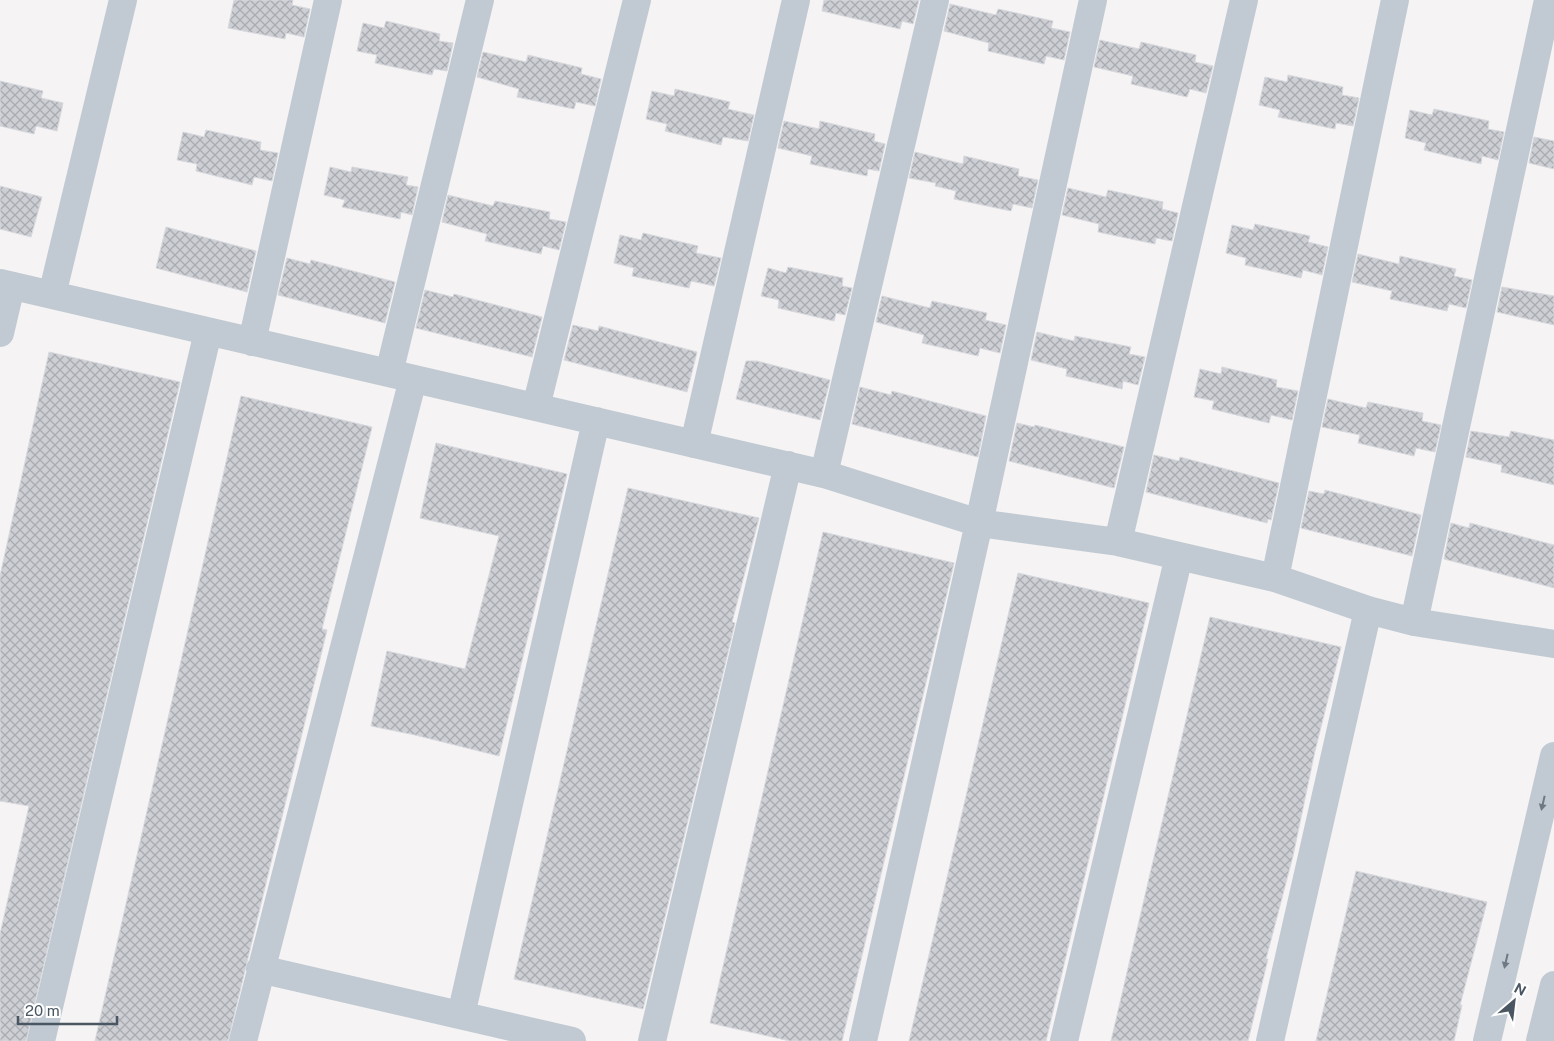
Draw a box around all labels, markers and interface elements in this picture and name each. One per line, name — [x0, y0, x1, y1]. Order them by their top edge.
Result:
one-way arrow — [1539, 796, 1547, 811]
one-way arrow — [1502, 954, 1510, 969]
north arrow — [1489, 976, 1539, 1026]
text: N — [1512, 980, 1529, 999]
scale bar — [18, 994, 116, 1026]
text: 20 m — [25, 1002, 60, 1019]

